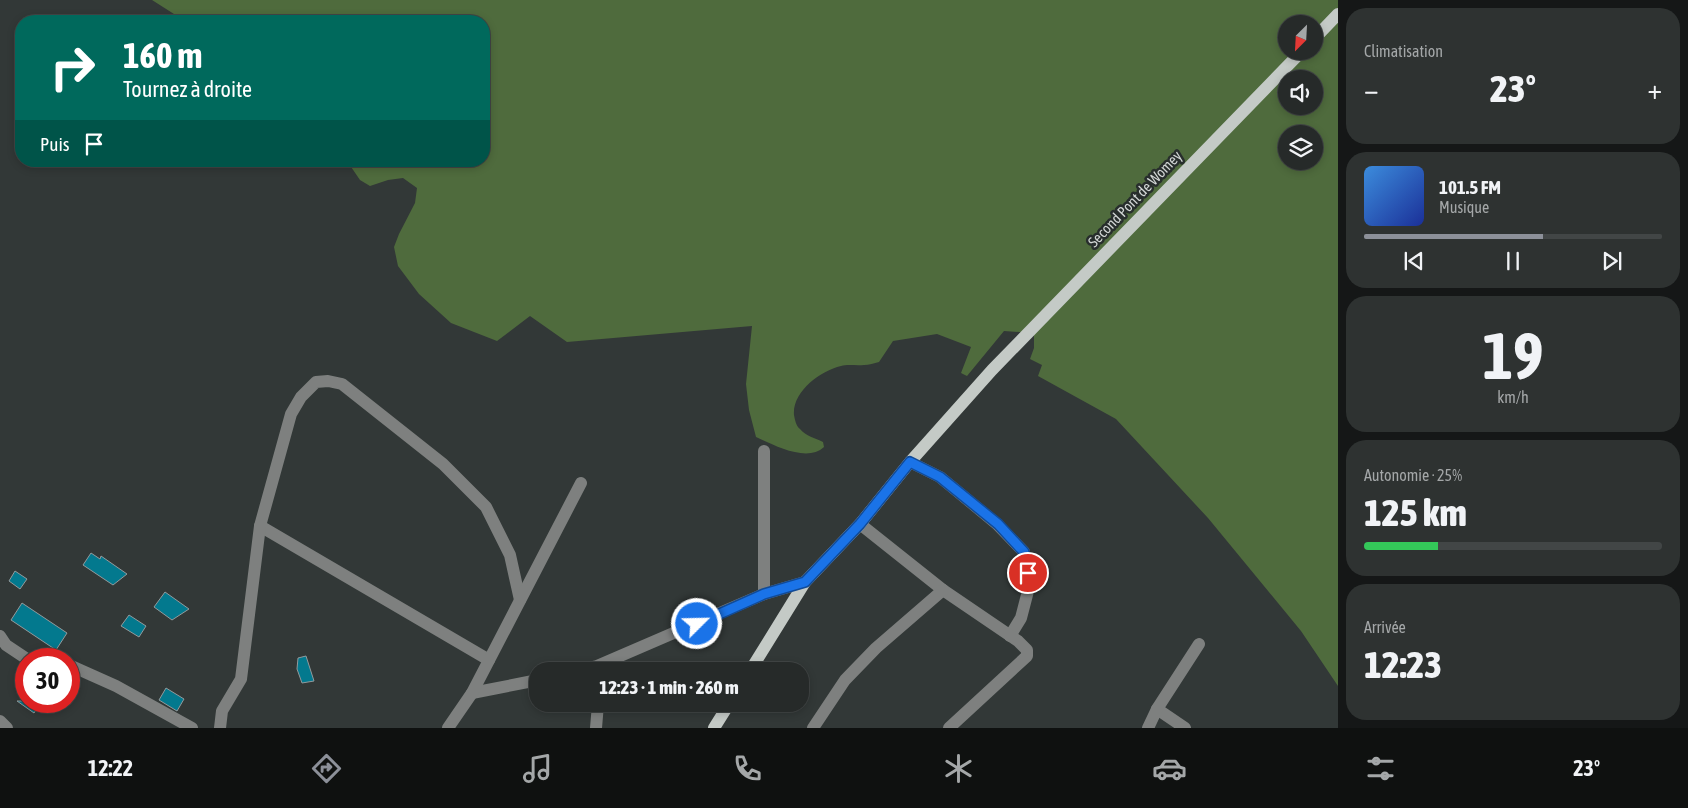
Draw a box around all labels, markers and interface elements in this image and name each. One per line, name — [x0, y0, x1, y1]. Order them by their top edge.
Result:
north arrow — [1278, 15, 1322, 60]
map controls — [1278, 15, 1323, 170]
icon: right — [40, 35, 105, 100]
text: 160 m — [123, 35, 202, 75]
text: Climatisation — [1364, 42, 1443, 60]
text: 23° — [1490, 67, 1536, 110]
button: sound — [1278, 70, 1323, 115]
text: − — [1364, 73, 1379, 105]
text: + — [1647, 73, 1662, 105]
text: Tournez à droite — [123, 76, 252, 102]
button: layers — [1278, 125, 1323, 170]
icon: arrive — [80, 130, 108, 158]
text: Puis — [40, 133, 70, 155]
street label: Second Pont de Womey — [1084, 147, 1185, 250]
text: 101.5 FM — [1439, 176, 1501, 198]
text: Musique — [1439, 198, 1489, 216]
icon: previous — [1400, 247, 1428, 275]
icon: pause — [1499, 247, 1527, 275]
icon: next — [1598, 247, 1626, 275]
text: 19 — [1482, 318, 1544, 393]
text: km/h — [1497, 388, 1529, 406]
text: Autonomie · 25% — [1364, 466, 1462, 484]
text: 125 km — [1364, 491, 1467, 534]
pin — [1007, 552, 1049, 594]
icon: arrive — [1014, 559, 1042, 587]
position arrow — [670, 597, 722, 649]
text: Arrivée — [1364, 618, 1406, 636]
text: 12:23 — [1364, 643, 1442, 686]
speed limit sign: 30 — [15, 648, 80, 713]
text: 12:23 · 1 min · 260 m — [599, 676, 739, 698]
icon: directions — [309, 751, 344, 786]
icon: music — [520, 751, 555, 786]
icon: phone — [730, 751, 765, 786]
icon: climate — [941, 751, 976, 786]
icon: car — [1152, 751, 1187, 786]
icon: filters — [1363, 751, 1398, 786]
text: 12:22 — [88, 755, 133, 781]
text: 23° — [1573, 755, 1600, 781]

